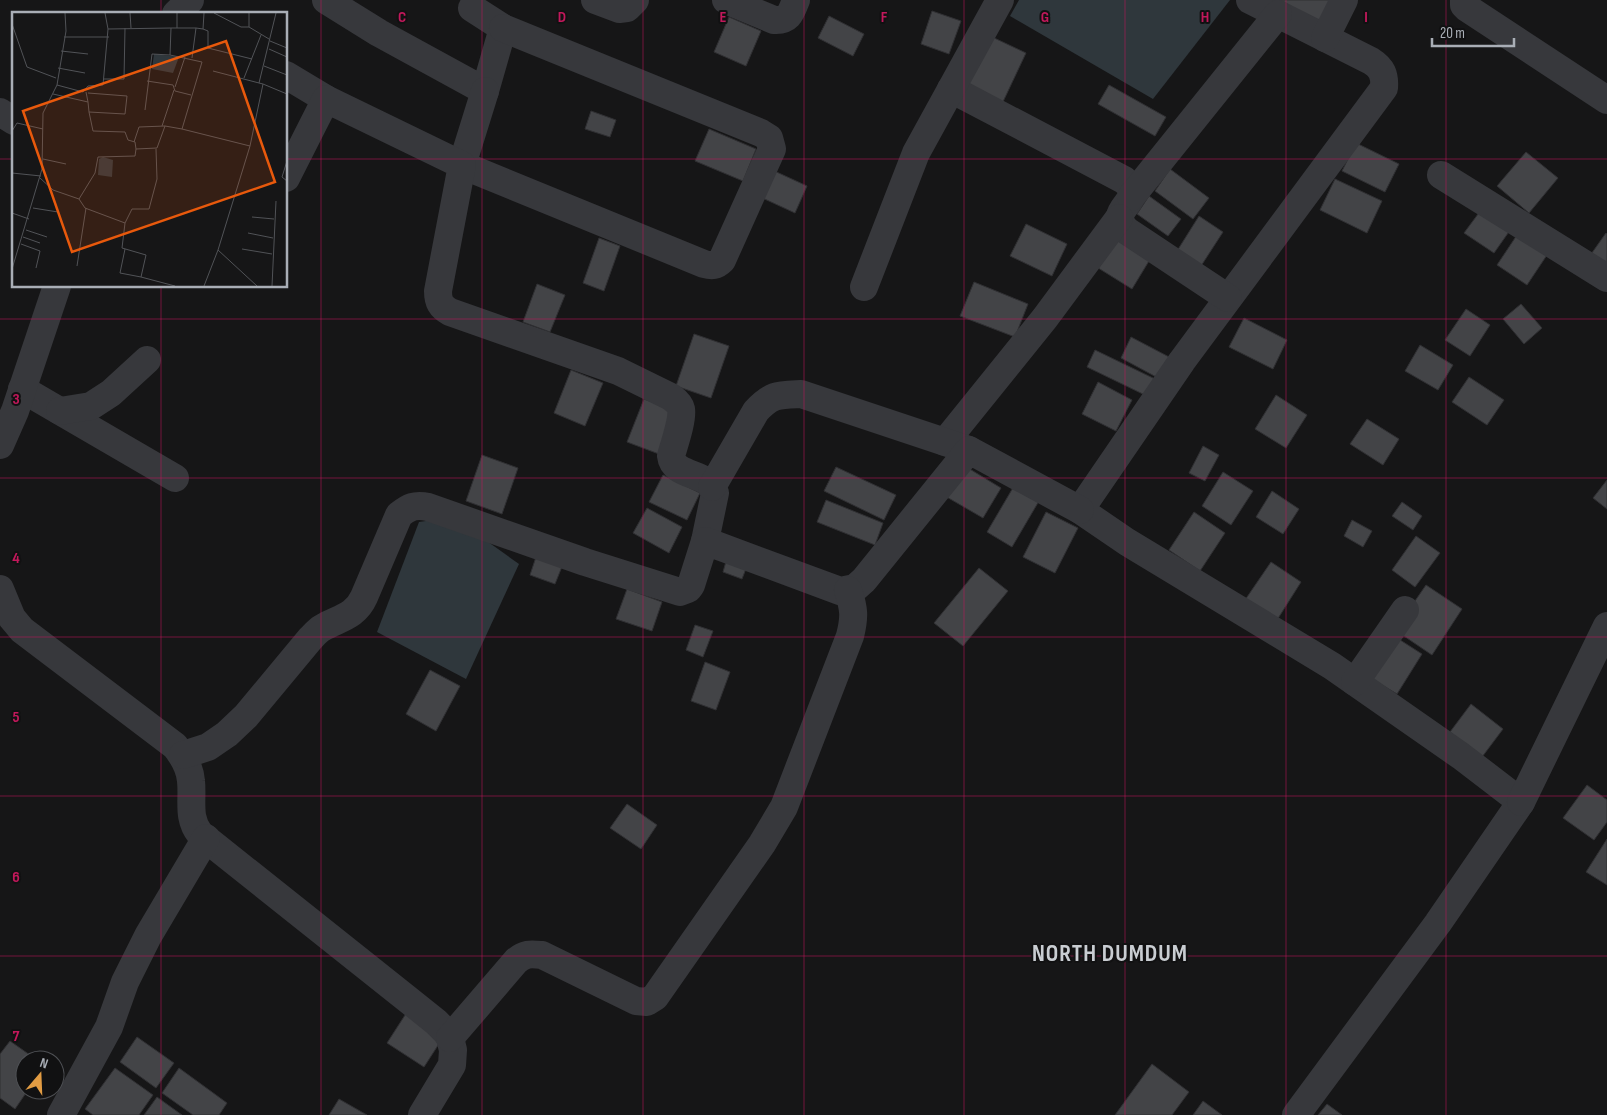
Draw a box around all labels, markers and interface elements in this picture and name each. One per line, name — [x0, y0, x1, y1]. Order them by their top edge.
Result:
text: C — [398, 8, 406, 27]
text: D — [558, 8, 566, 27]
text: E — [720, 8, 727, 27]
text: F — [881, 8, 888, 27]
text: G — [1041, 8, 1049, 27]
text: H — [1201, 8, 1209, 27]
text: I — [1364, 8, 1368, 27]
inset map — [12, 12, 288, 288]
scale bar — [1432, 15, 1514, 47]
text: 20 m — [1440, 24, 1465, 43]
text: 3 — [12, 390, 20, 409]
text: 4 — [12, 549, 20, 568]
text: 5 — [12, 708, 20, 727]
text: 6 — [12, 868, 20, 887]
district label: NORTH DUMDUM — [1032, 939, 1188, 968]
text: 7 — [13, 1027, 20, 1046]
north arrow — [15, 1050, 65, 1100]
text: N — [38, 1054, 50, 1072]

